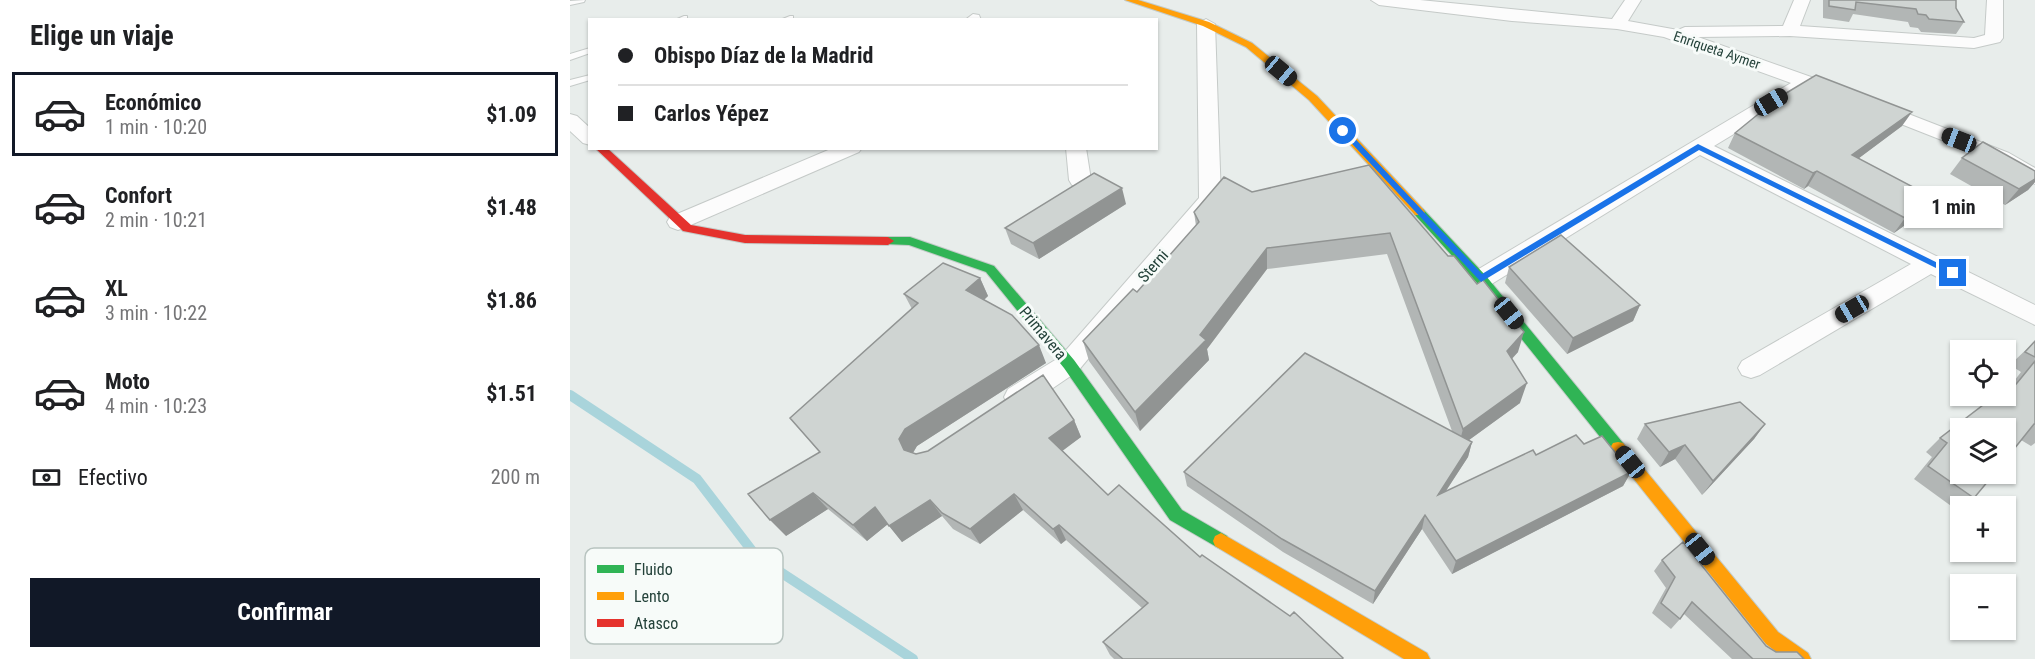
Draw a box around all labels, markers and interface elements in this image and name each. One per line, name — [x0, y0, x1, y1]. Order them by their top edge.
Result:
text: Elige un viaje — [30, 20, 174, 52]
street label: Enriqueta Aymer — [1672, 28, 1762, 72]
text: Obispo Díaz de la Madrid — [654, 43, 873, 68]
car — [1261, 53, 1301, 89]
car — [1751, 85, 1791, 119]
icon: car — [33, 87, 87, 141]
text: Económico — [105, 90, 201, 115]
text: Carlos Yépez — [654, 101, 769, 126]
text: $1.09 — [486, 102, 537, 127]
text: 1 min · 10:20 — [105, 115, 207, 139]
route start — [1329, 117, 1356, 144]
car — [1939, 125, 1979, 155]
icon: car — [33, 180, 87, 234]
text: Confort — [105, 183, 172, 208]
callout: 1 min — [1904, 186, 2002, 228]
text: $1.48 — [486, 195, 537, 220]
text: 1 min — [1931, 195, 1976, 219]
text: 2 min · 10:21 — [105, 208, 207, 232]
street label: Sterni — [1134, 246, 1172, 286]
route end — [1939, 259, 1966, 286]
icon: car — [33, 273, 87, 327]
text: XL — [105, 276, 128, 301]
text: $1.86 — [486, 288, 537, 313]
car — [1832, 292, 1872, 326]
car — [1491, 293, 1527, 333]
text: 3 min · 10:22 — [105, 301, 207, 325]
street label: Primavera — [1015, 303, 1071, 363]
map controls — [1950, 340, 2016, 640]
button: locate — [1950, 340, 2016, 406]
icon: car — [33, 366, 87, 420]
text: Moto — [105, 369, 150, 394]
text: $1.51 — [486, 381, 537, 406]
text: 4 min · 10:23 — [105, 394, 207, 418]
button: layers — [1950, 418, 2016, 484]
car — [1612, 442, 1648, 482]
icon: cash — [30, 461, 63, 494]
text: Efectivo — [78, 465, 148, 490]
text: 200 m — [491, 465, 540, 489]
button: + — [1950, 496, 2016, 562]
car — [1682, 529, 1718, 569]
legend — [585, 548, 783, 644]
text: Fluido — [634, 560, 673, 579]
button: − — [1950, 574, 2016, 640]
button: Confirmar — [30, 578, 540, 647]
text: Lento — [634, 587, 669, 606]
text: Atasco — [634, 614, 678, 633]

